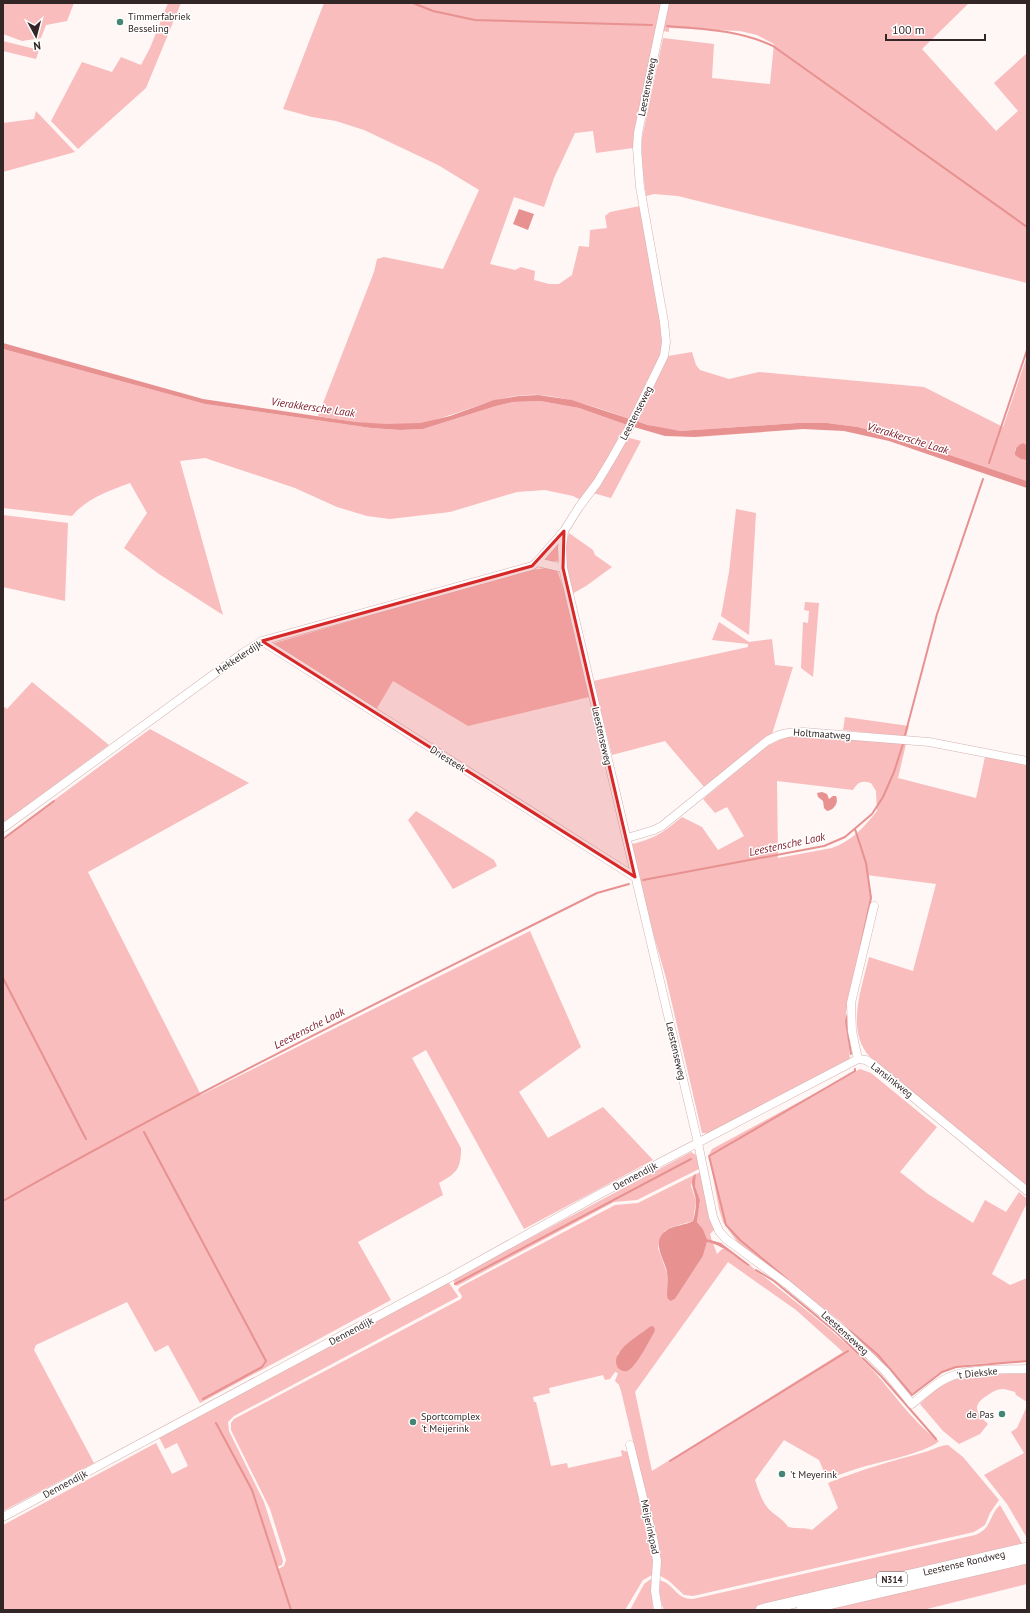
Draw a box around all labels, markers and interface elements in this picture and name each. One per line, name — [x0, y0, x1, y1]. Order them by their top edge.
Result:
place label: Timmerfabriek Besseling — [128, 10, 191, 35]
north arrow — [16, 16, 56, 56]
scale bar — [886, 16, 985, 42]
marker: Timmerfabriek Besseling — [115, 17, 125, 27]
text: 100 m — [892, 22, 925, 37]
text: N — [33, 39, 42, 53]
street label: Leestenseweg — [635, 57, 659, 117]
street label: Leestenseweg — [617, 384, 655, 442]
water label: Vierakkersche Laak — [270, 394, 357, 420]
water label: Vierakkersche Laak — [865, 419, 952, 457]
street label: Hekkelerdijk — [213, 637, 265, 677]
street label: Leestenseweg — [589, 706, 615, 766]
street label: Holtmaatweg — [793, 726, 851, 742]
street label: Driesteek — [428, 743, 469, 775]
water label: Leestensche Laak — [748, 829, 827, 859]
water label: Leestensche Laak — [271, 1004, 348, 1052]
street label: Leestenseweg — [663, 1021, 689, 1081]
street label: Lansinkweg — [868, 1059, 916, 1101]
street label: Dennendijk — [610, 1159, 660, 1193]
street label: Leestenseweg — [819, 1308, 871, 1358]
street label: Dennendijk — [326, 1314, 376, 1348]
street label: 't Diekske — [956, 1364, 998, 1382]
place label: de Pas — [966, 1408, 994, 1421]
marker: de Pas — [997, 1409, 1007, 1419]
place label: Sportcomplex 't Meijerink — [421, 1410, 480, 1435]
marker: Sportcomplex 't Meijerink — [408, 1417, 418, 1427]
street label: Dennendijk — [40, 1467, 90, 1501]
place label: 't Meyerink — [790, 1468, 837, 1481]
marker: 't Meyerink — [777, 1469, 787, 1479]
street label: Meijerinkpad — [638, 1498, 662, 1556]
street label: Leestense Rondweg — [922, 1547, 1006, 1579]
road number: N314 — [877, 1572, 907, 1586]

